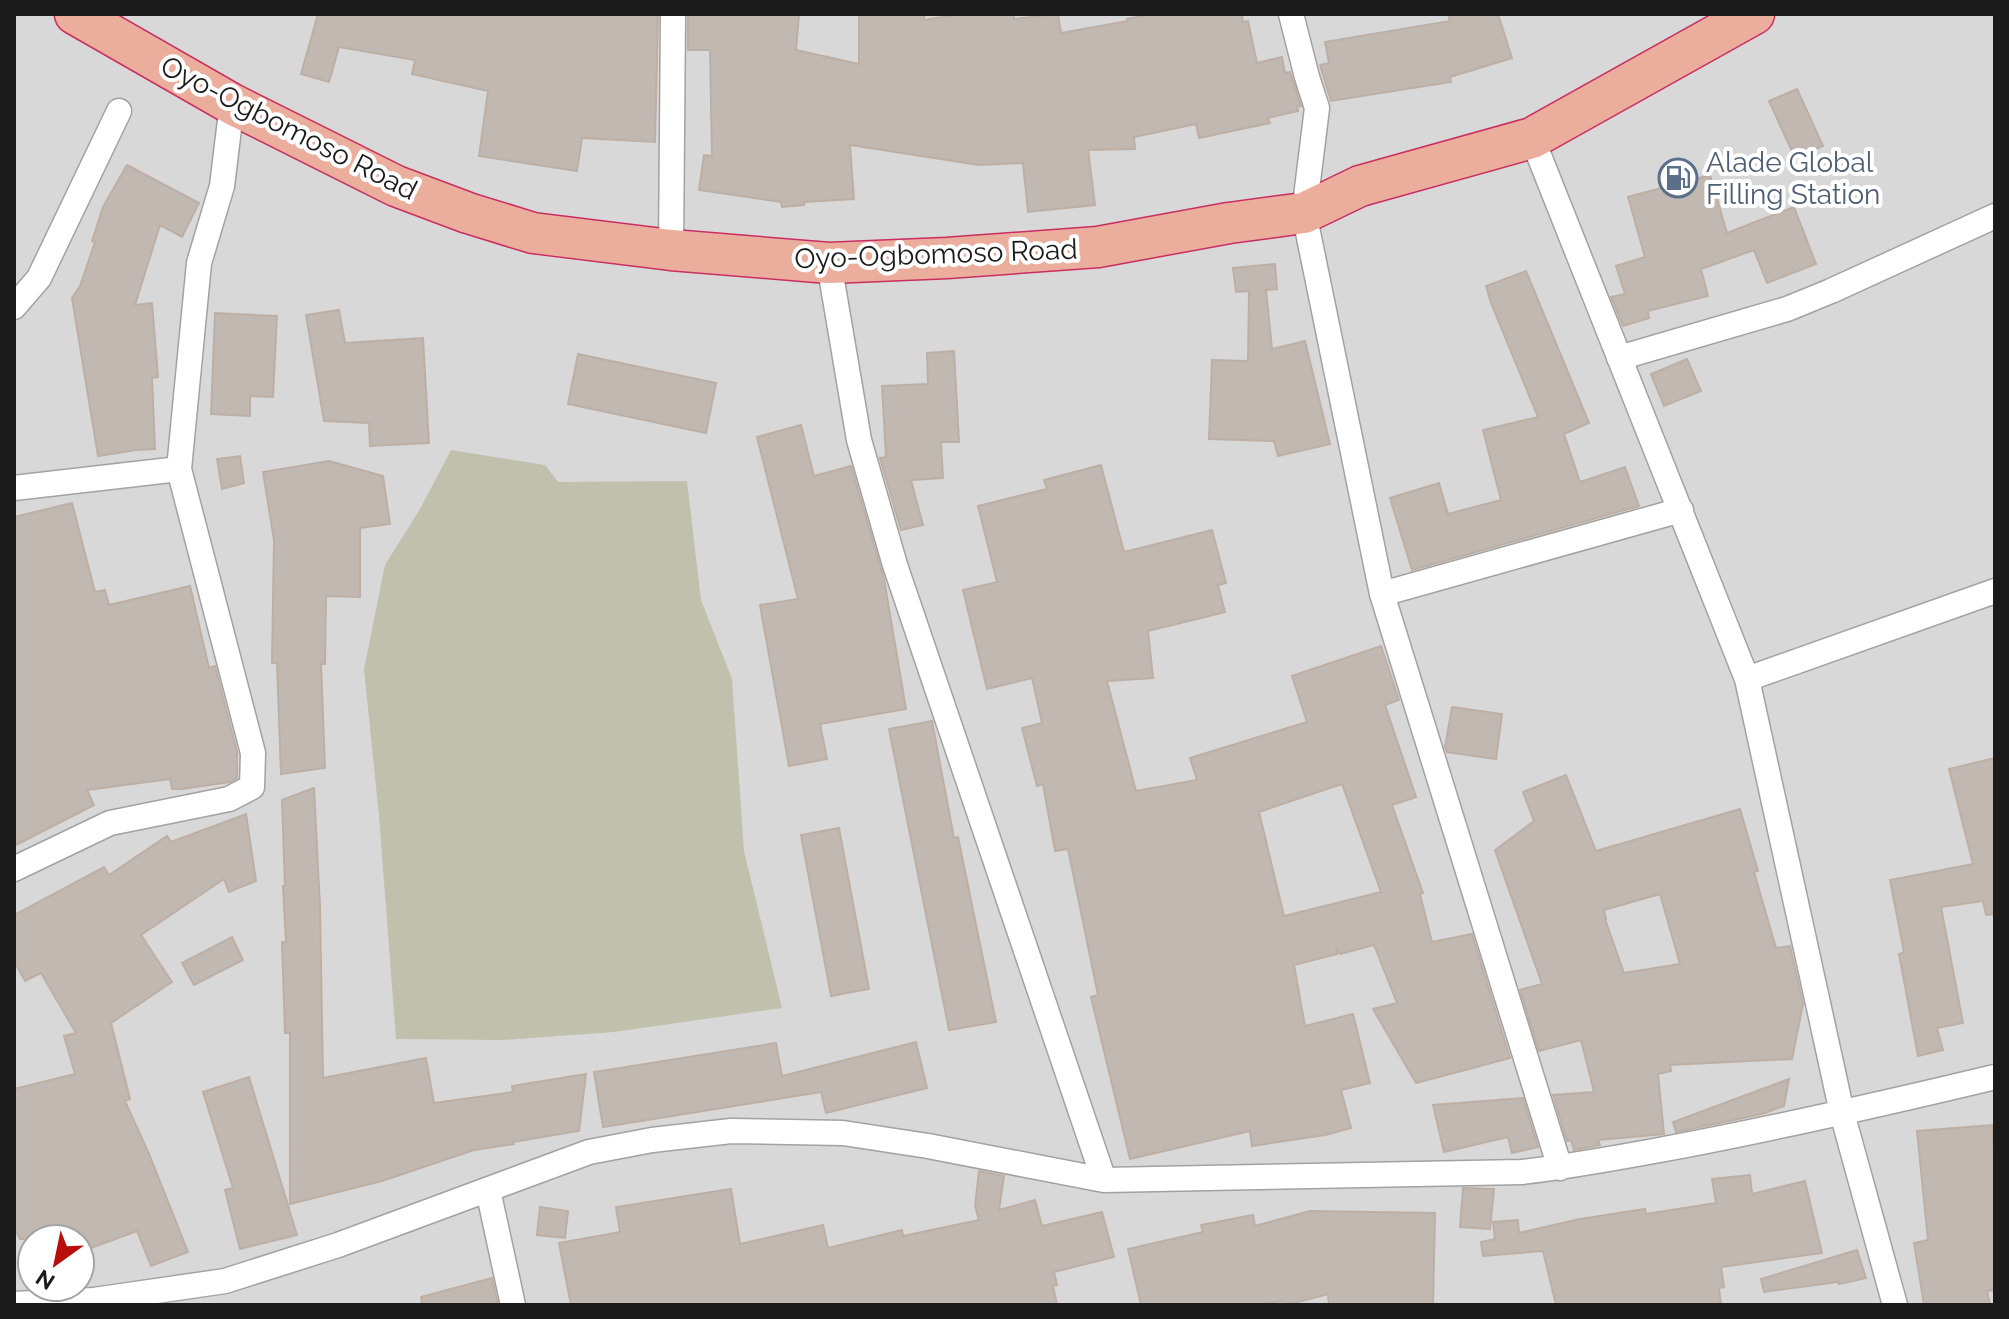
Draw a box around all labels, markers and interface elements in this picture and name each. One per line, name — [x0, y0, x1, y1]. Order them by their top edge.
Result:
street label: Oyo-Ogbomoso Road — [155, 49, 423, 207]
place label: Alade Global Filling Station — [1706, 146, 1880, 211]
fuel station icon: Alade Global Filling Station — [1657, 157, 1699, 199]
street label: Oyo-Ogbomoso Road — [794, 233, 1078, 275]
north arrow — [16, 1223, 96, 1303]
text: N — [31, 1264, 59, 1295]

